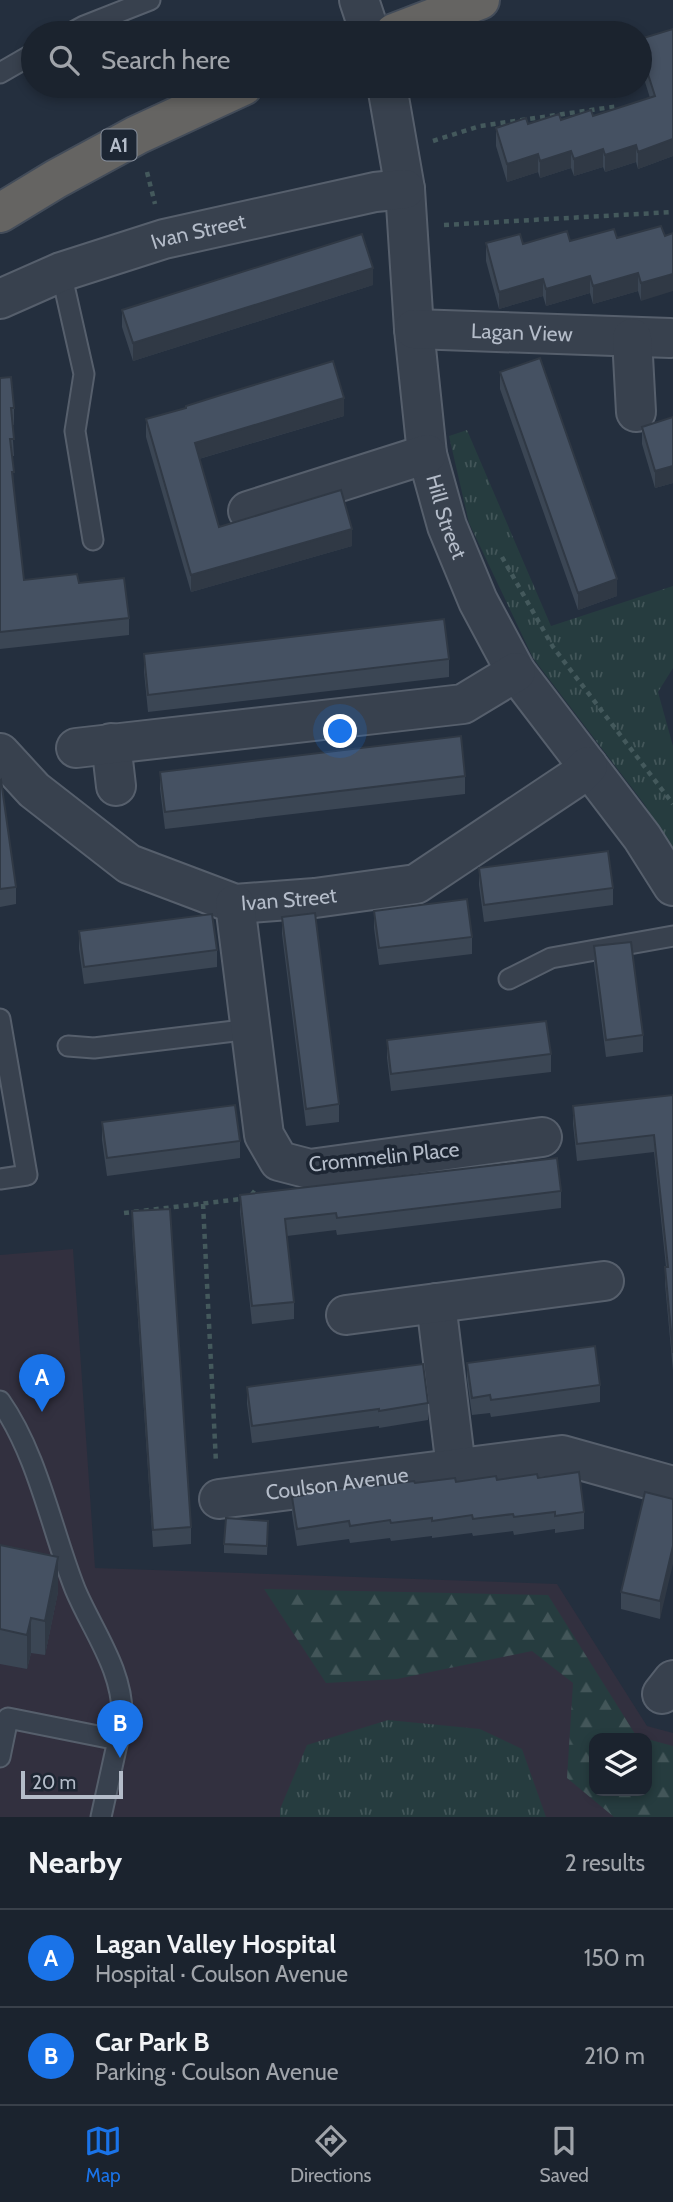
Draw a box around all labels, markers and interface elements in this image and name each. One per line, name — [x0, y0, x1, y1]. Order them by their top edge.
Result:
search box — [21, 21, 652, 98]
icon: search — [45, 41, 83, 79]
text: Search here — [101, 44, 230, 76]
road number: A1 — [102, 130, 136, 160]
street label: Ivan Street — [148, 208, 248, 254]
street label: Lagan View — [471, 318, 573, 347]
street label: Hill Street — [421, 471, 472, 563]
your location — [323, 714, 357, 748]
street label: Ivan Street — [240, 882, 338, 916]
street label: Crommelin Place — [307, 1136, 461, 1177]
pin: A — [19, 1354, 65, 1412]
street label: Coulson Avenue — [264, 1462, 410, 1505]
pin: B — [97, 1700, 143, 1758]
map controls — [589, 1733, 652, 1796]
button: layers — [589, 1733, 652, 1796]
scale bar — [21, 1768, 122, 1800]
text: 20 m — [32, 1771, 76, 1794]
text: Nearby — [28, 1844, 122, 1881]
text: 2 results — [565, 1849, 645, 1877]
text: Lagan Valley Hospital — [95, 1928, 336, 1960]
text: A — [44, 1944, 58, 1972]
text: 150 m — [584, 1944, 645, 1972]
text: Hospital · Coulson Avenue — [95, 1960, 348, 1988]
text: Car Park B — [95, 2026, 210, 2058]
text: B — [44, 2042, 58, 2070]
text: 210 m — [584, 2042, 645, 2070]
text: Parking · Coulson Avenue — [95, 2058, 339, 2086]
tab: Map — [84, 2122, 122, 2187]
tab: Directions — [290, 2122, 371, 2187]
tab: Saved — [540, 2122, 589, 2187]

